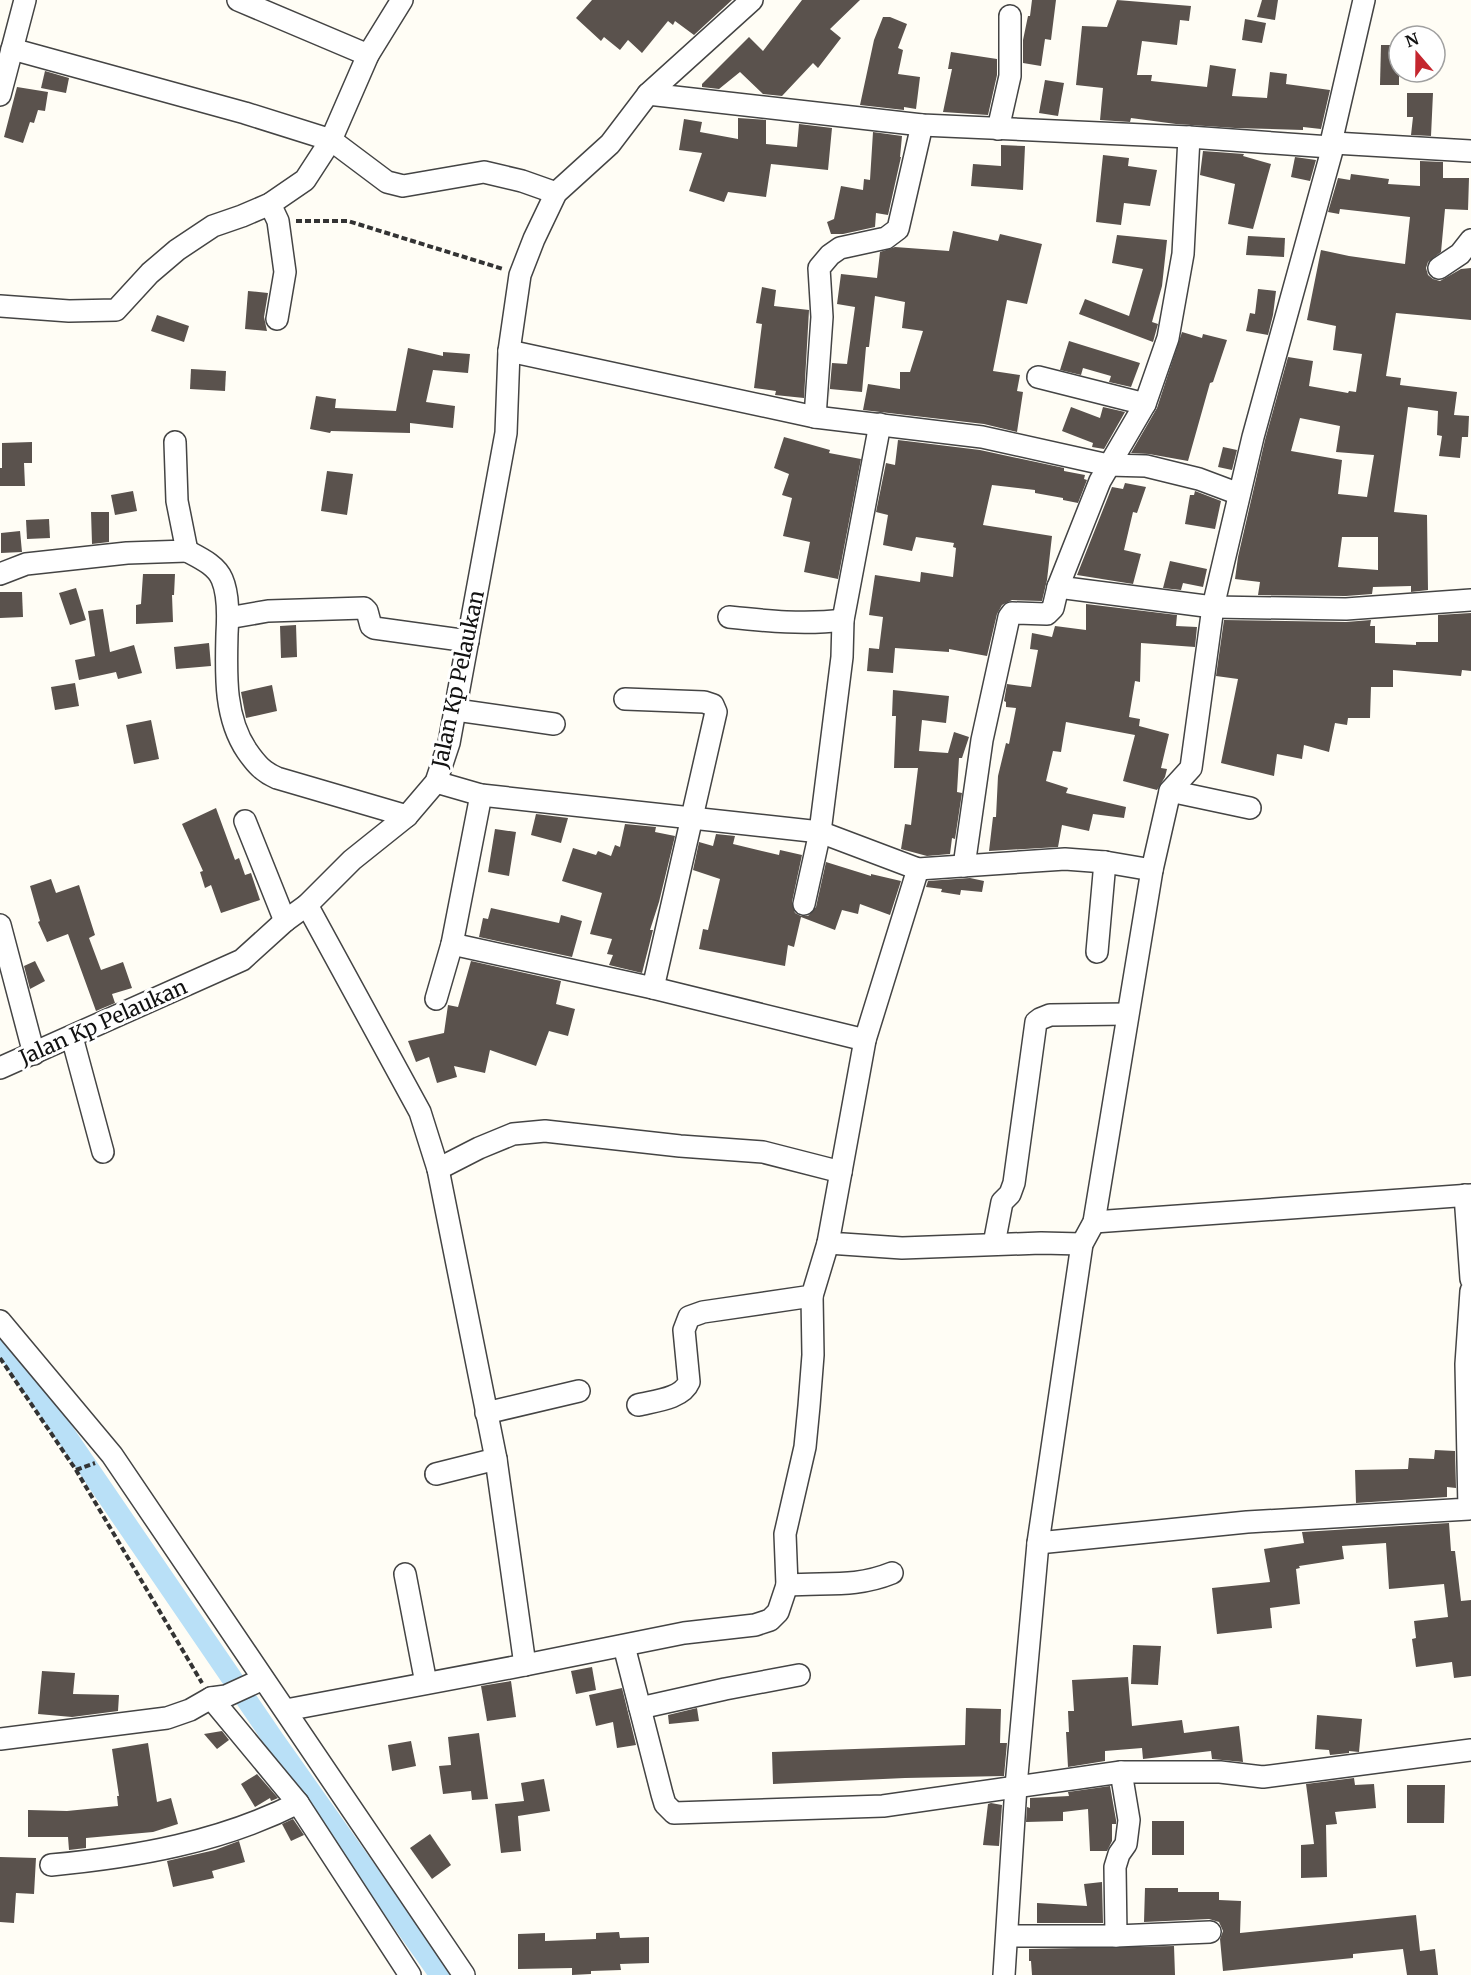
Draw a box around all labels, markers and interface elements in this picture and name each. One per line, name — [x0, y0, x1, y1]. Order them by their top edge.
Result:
north arrow — [1387, 24, 1447, 84]
text: N — [1403, 28, 1422, 51]
street label: Jalan Kp Pelaukan — [426, 588, 490, 771]
street label: Jalan Kp Pelaukan — [14, 973, 191, 1071]

